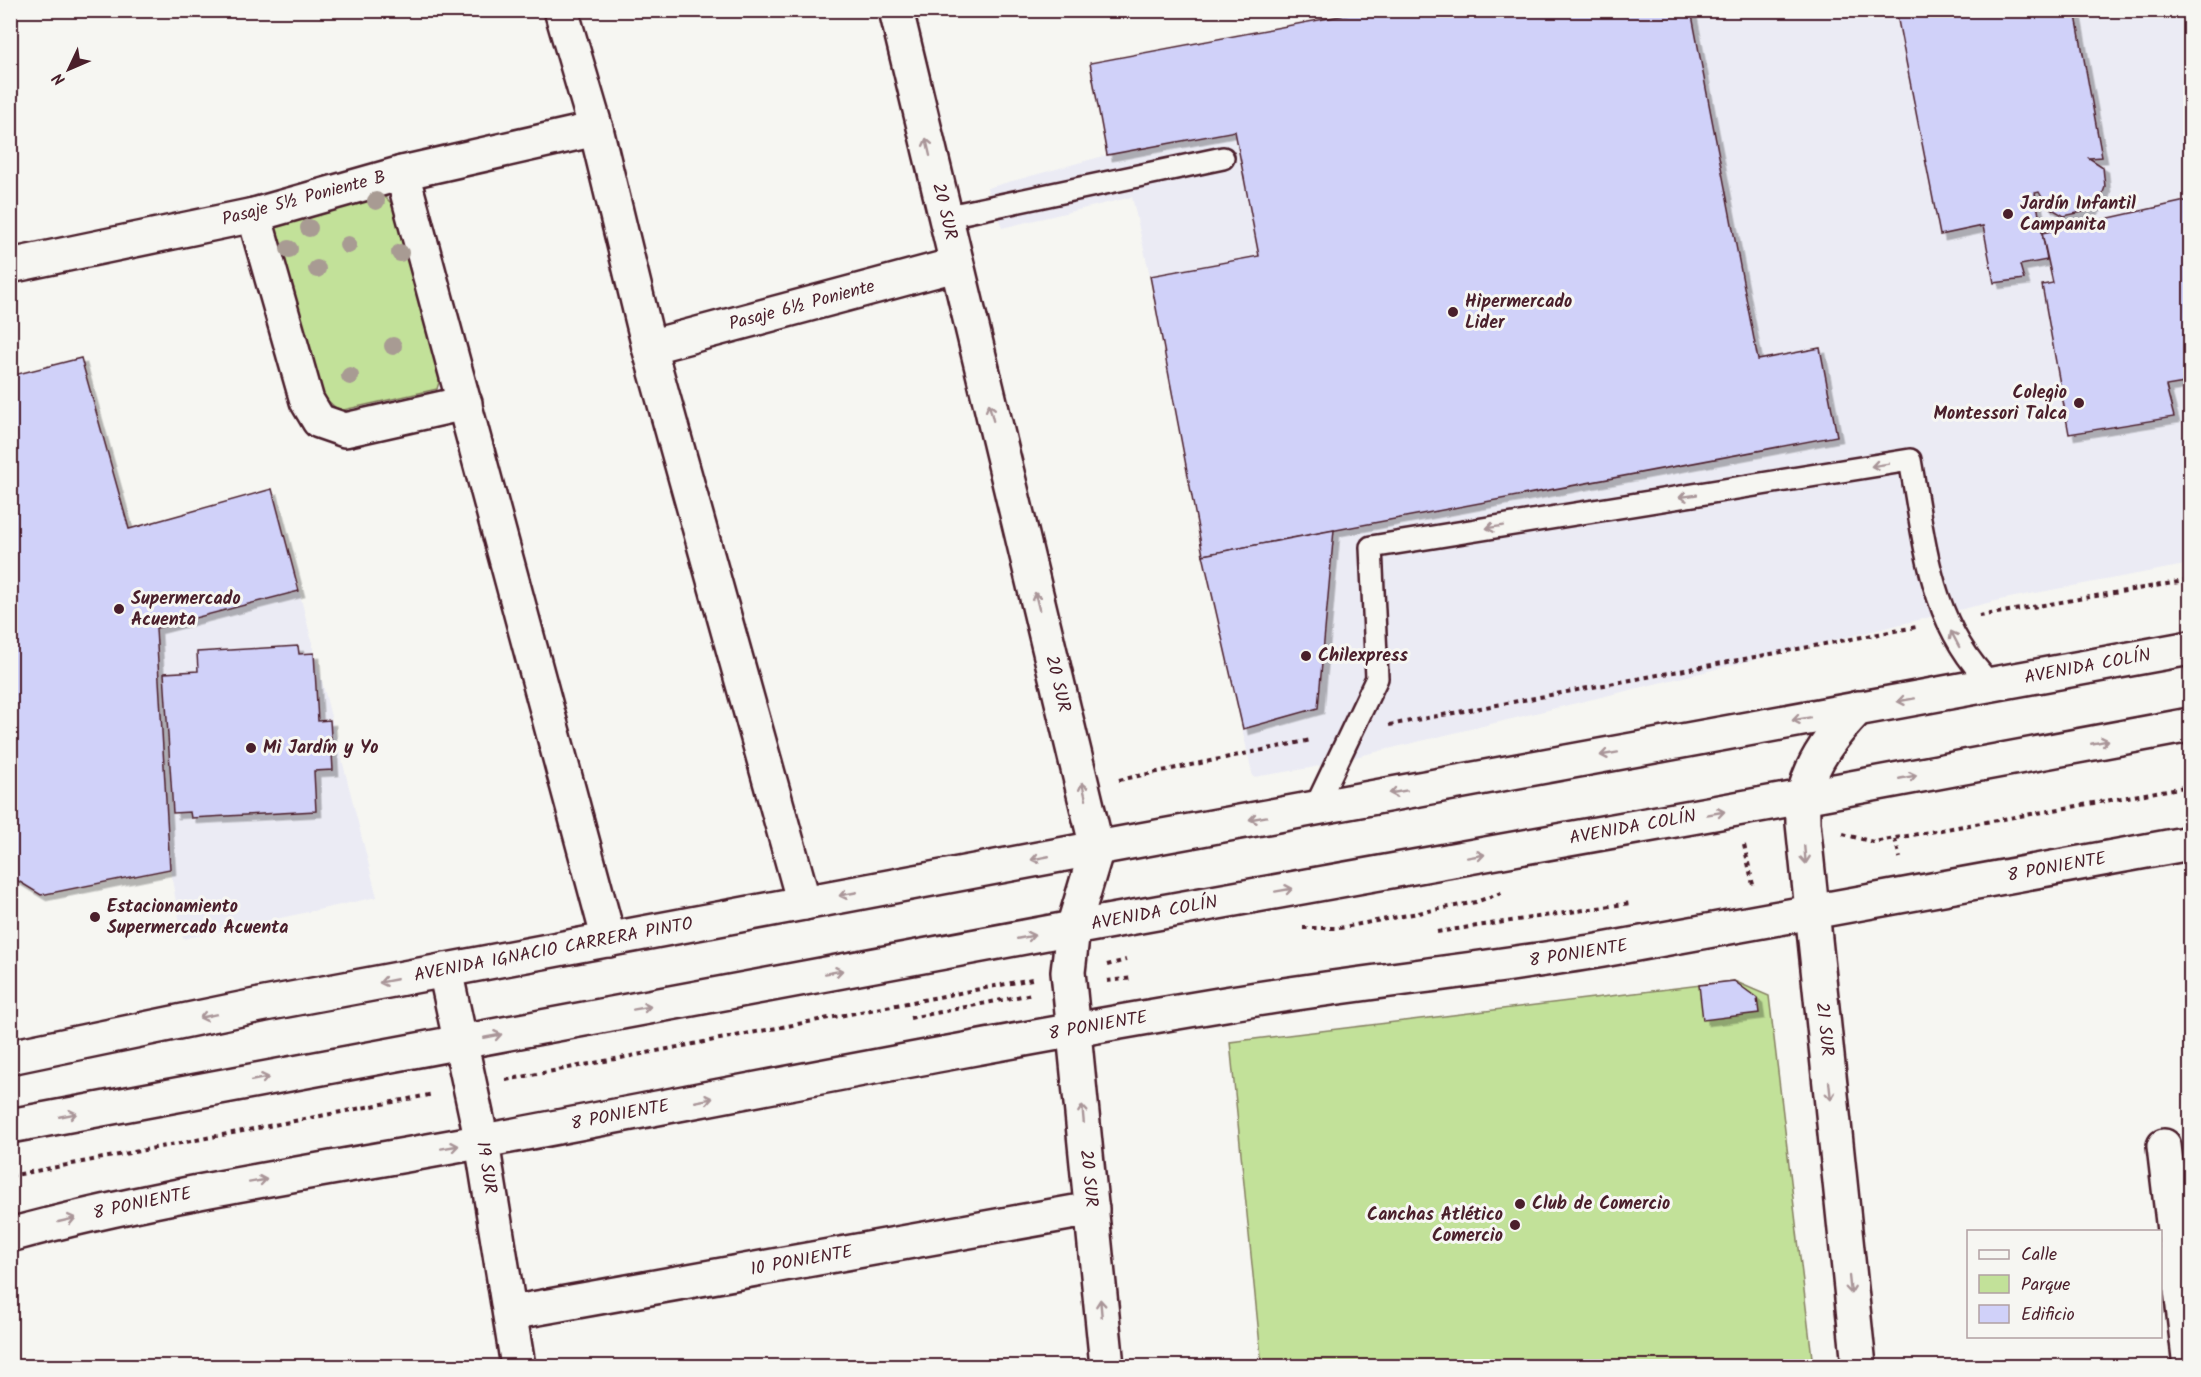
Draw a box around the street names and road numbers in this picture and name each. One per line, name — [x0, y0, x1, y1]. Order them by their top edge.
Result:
street label: Pasaje 5½ Poniente B — [219, 163, 389, 235]
street label: 20 SUR — [923, 180, 965, 243]
street label: Pasaje 6½ Poniente — [726, 273, 878, 339]
street label: AVENIDA COLÍN — [2022, 641, 2153, 693]
street label: 20 SUR — [1037, 653, 1078, 715]
street label: AVENIDA COLÍN — [1567, 802, 1698, 853]
street label: 8 PONIENTE — [2005, 844, 2109, 890]
street label: AVENIDA COLÍN — [1089, 888, 1220, 939]
street label: AVENIDA IGNACIO CARRERA PINTO — [412, 910, 695, 990]
street label: 8 PONIENTE — [1527, 931, 1631, 976]
street label: 21 SUR — [1807, 1001, 1841, 1058]
street label: 8 PONIENTE — [1046, 1003, 1150, 1049]
street label: 8 PONIENTE — [569, 1091, 672, 1139]
street label: 19 SUR — [468, 1140, 505, 1196]
street label: 20 SUR — [1071, 1148, 1106, 1208]
street label: 8 PONIENTE — [90, 1179, 194, 1228]
street label: 10 PONIENTE — [748, 1237, 855, 1284]

